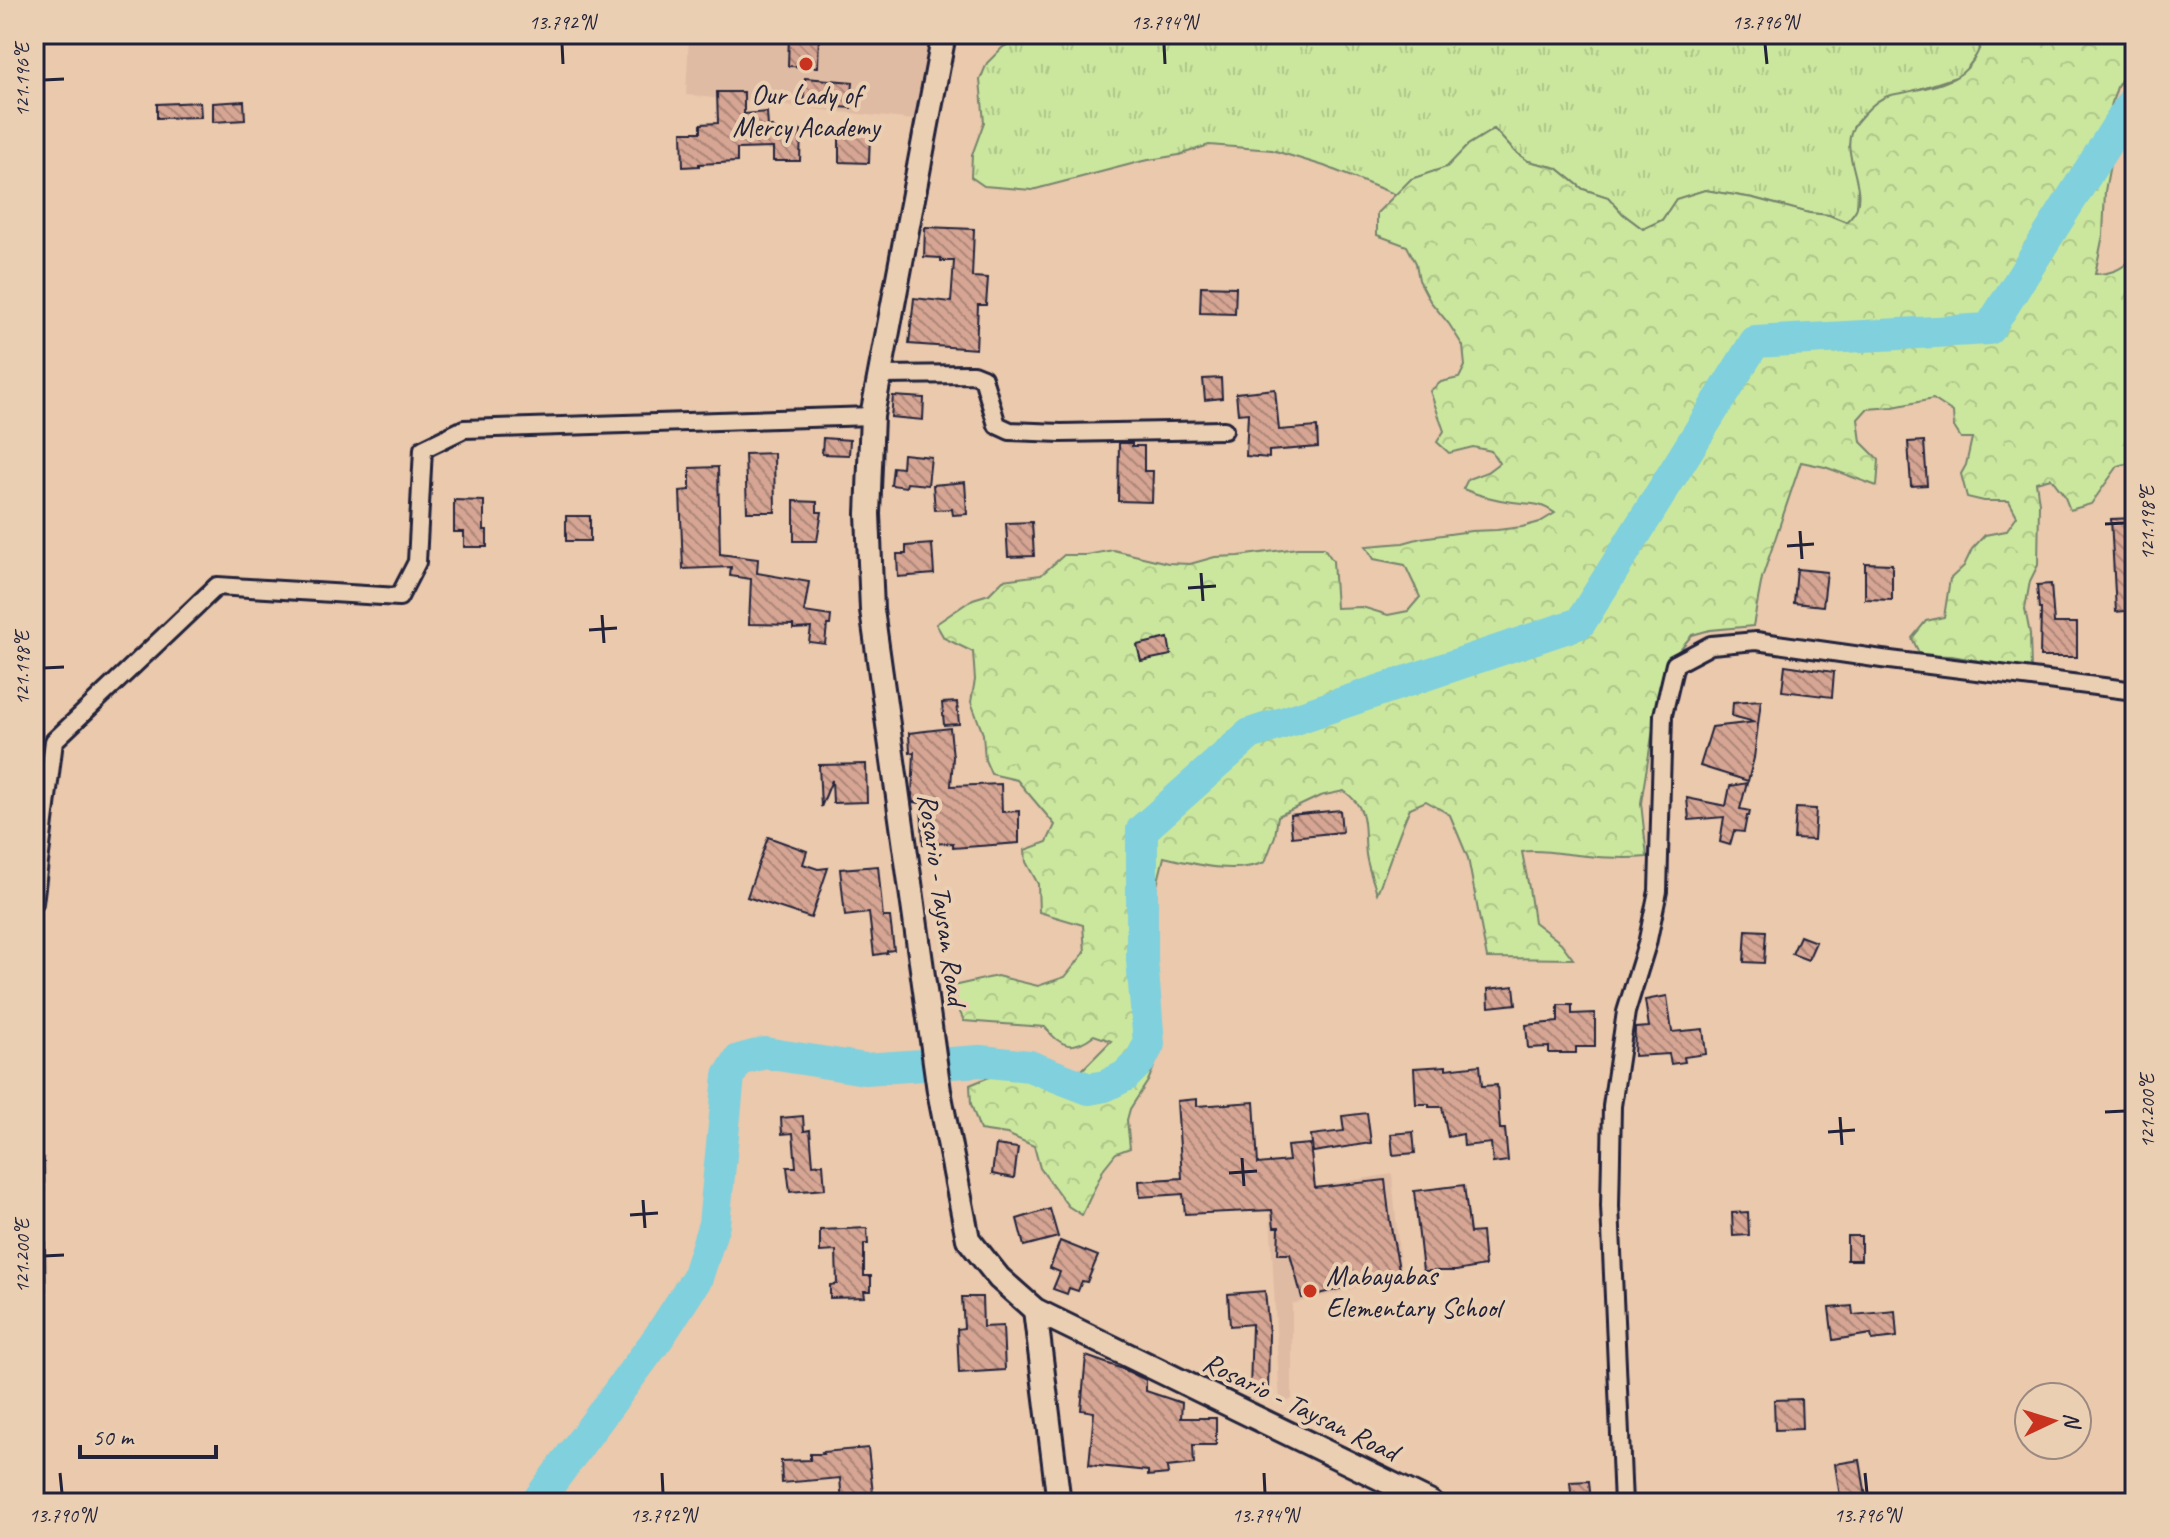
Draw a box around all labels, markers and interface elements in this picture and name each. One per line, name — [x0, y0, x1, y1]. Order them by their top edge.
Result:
text: 13.792°N — [529, 10, 598, 35]
text: 13.794°N — [1131, 10, 1200, 35]
text: 13.796°N — [1732, 10, 1801, 35]
text: 121.196°E — [10, 40, 35, 117]
marker: Our Lady of Mercy Academy — [797, 55, 815, 73]
place label: Our Lady of Mercy Academy — [732, 77, 882, 144]
text: 121.198°E — [2135, 483, 2160, 560]
text: 121.198°E — [10, 628, 35, 705]
street label: Rosario - Taysan Road — [910, 791, 975, 1011]
text: 121.200°E — [2135, 1071, 2160, 1148]
text: 121.200°E — [10, 1216, 35, 1293]
place label: Mabayabas Elementary School — [1326, 1258, 1506, 1325]
marker: Mabayabas Elementary School — [1301, 1282, 1319, 1300]
street label: Rosario - Taysan Road — [1197, 1344, 1408, 1471]
north arrow — [2013, 1381, 2093, 1461]
scale bar — [80, 1409, 216, 1459]
text: N — [2058, 1412, 2087, 1431]
text: 50 m — [92, 1422, 135, 1452]
text: 13.790°N — [29, 1503, 98, 1528]
text: 13.792°N — [630, 1503, 699, 1528]
text: 13.794°N — [1232, 1503, 1301, 1528]
text: 13.796°N — [1834, 1503, 1903, 1528]

